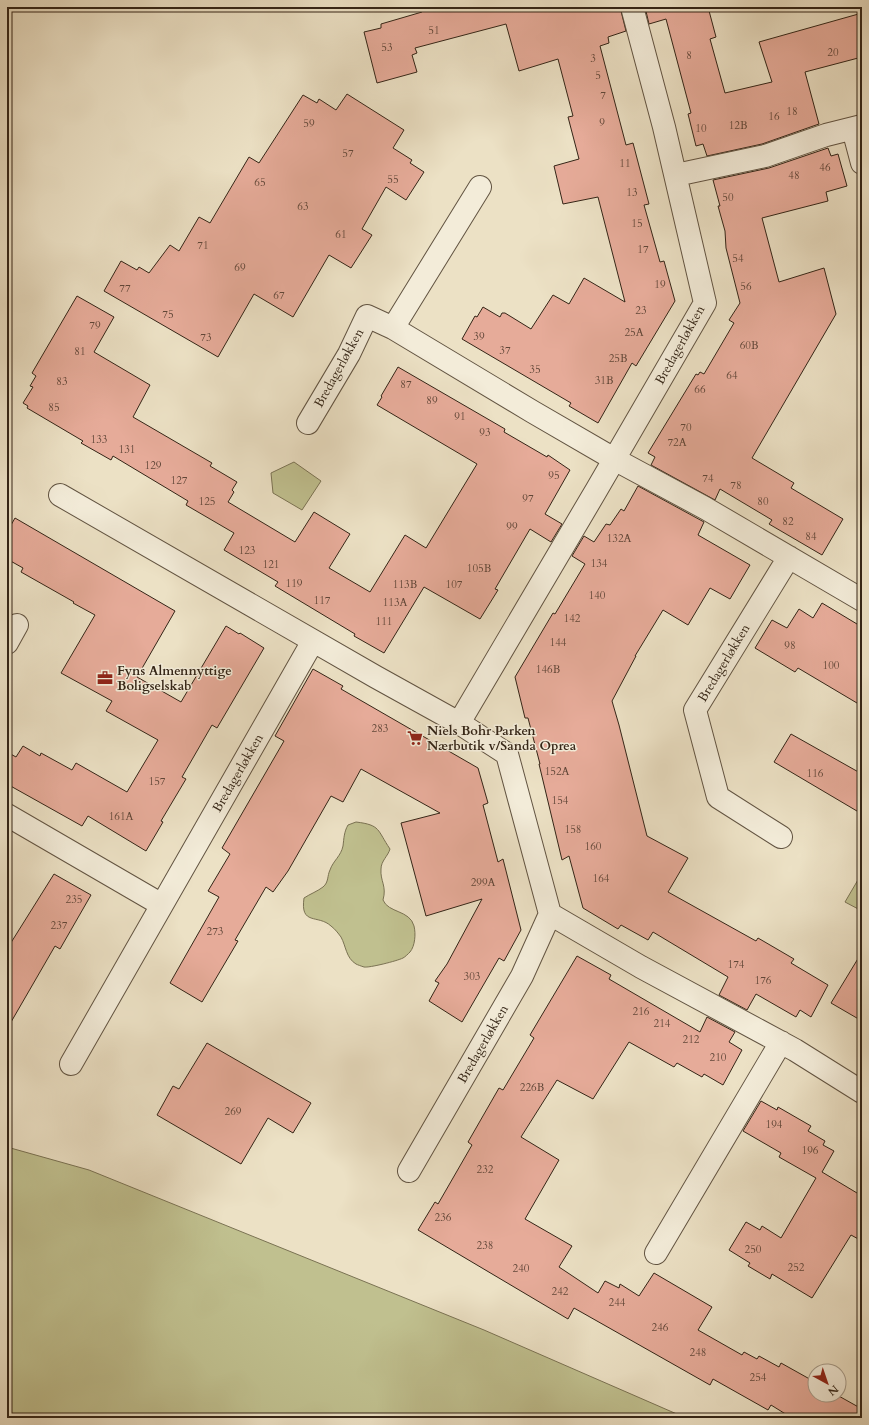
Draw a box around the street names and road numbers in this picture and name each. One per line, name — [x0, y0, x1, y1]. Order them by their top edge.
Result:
street label: Bredagerløkken — [651, 302, 709, 388]
street label: Bredagerløkken — [310, 325, 368, 411]
street label: Bredagerløkken — [694, 620, 755, 705]
street label: Bredagerløkken — [208, 730, 268, 816]
street label: Bredagerløkken — [453, 1001, 513, 1087]

